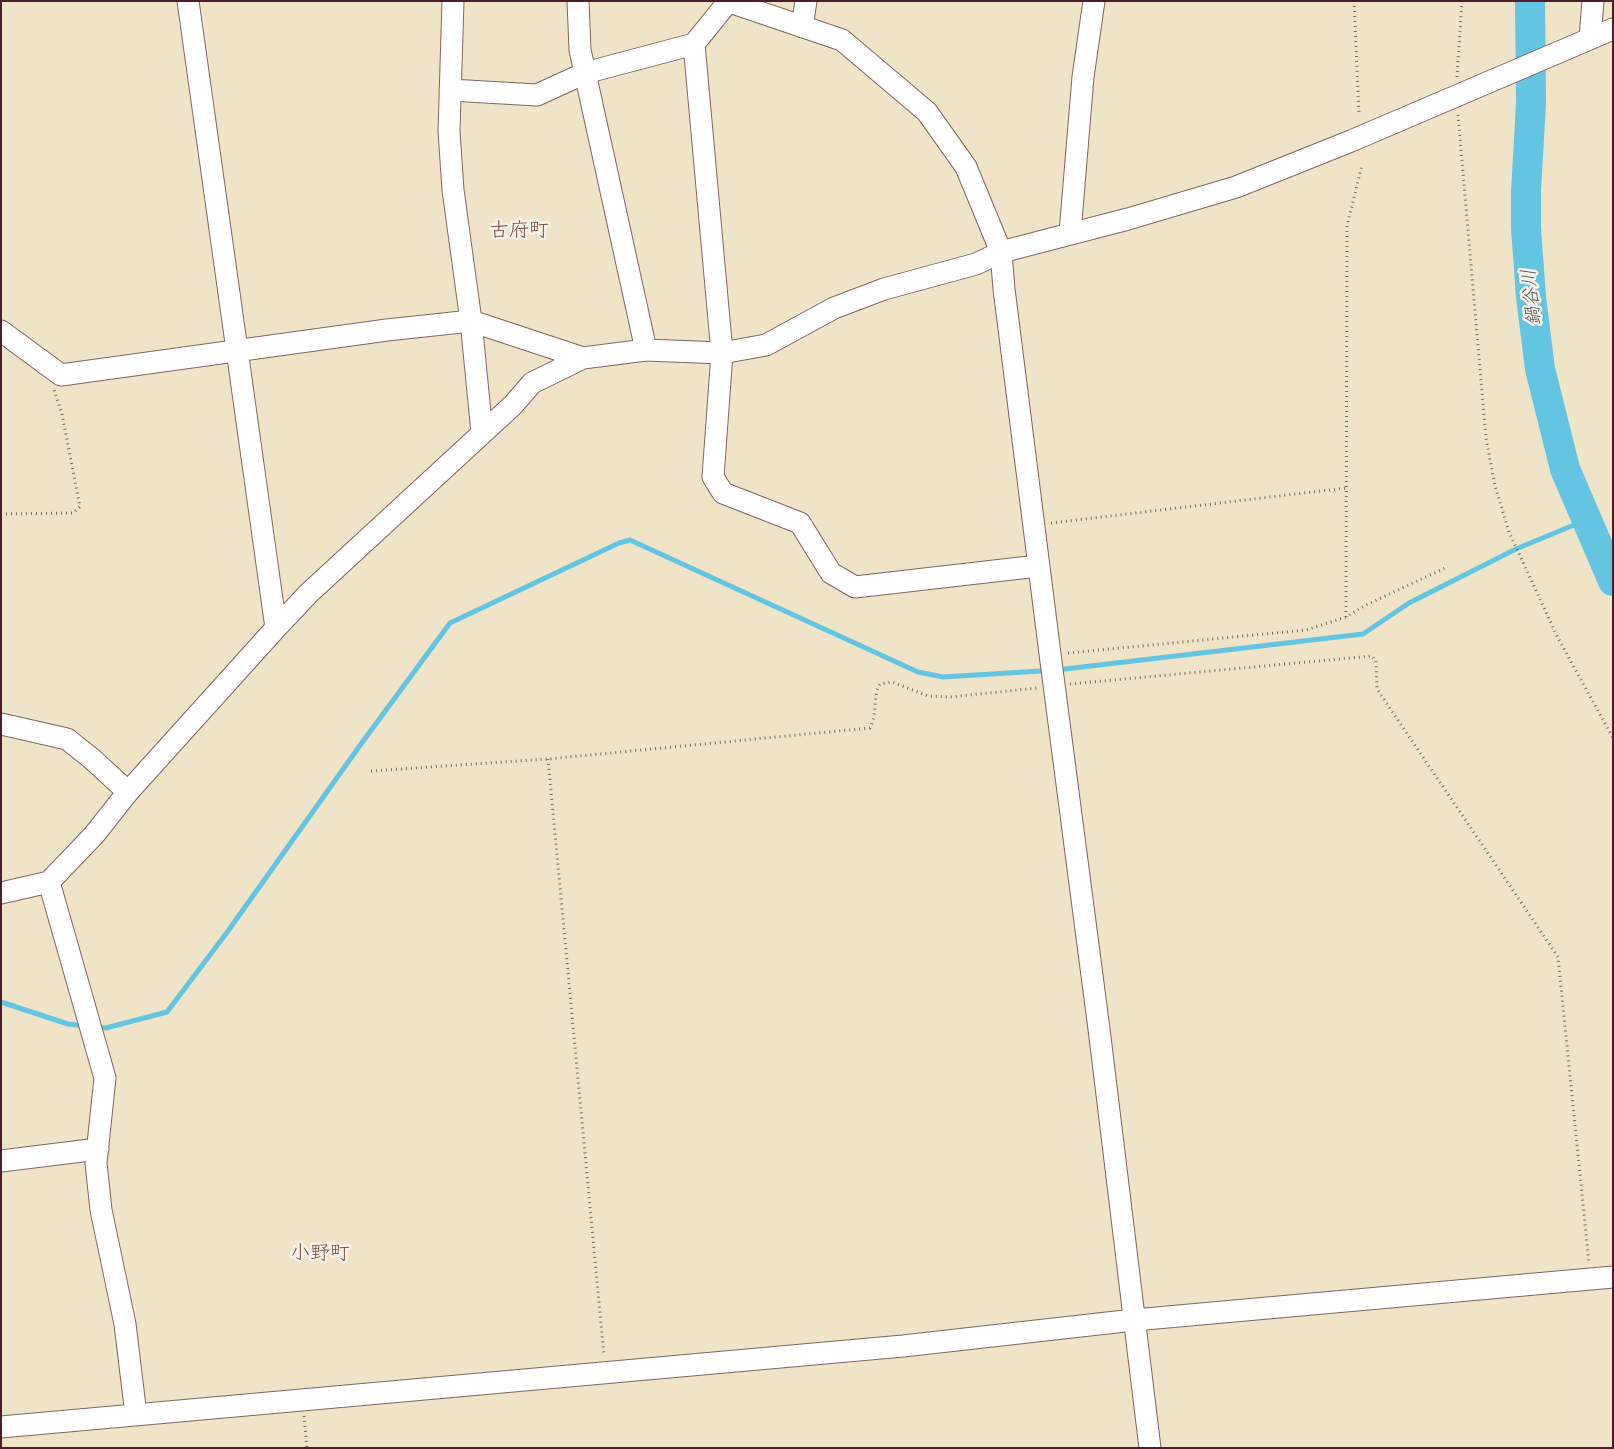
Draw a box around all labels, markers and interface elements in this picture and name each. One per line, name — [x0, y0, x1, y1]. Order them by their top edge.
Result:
district label: 古府町 — [489, 220, 549, 244]
water label: 鍋谷川 — [1519, 267, 1547, 327]
district label: 小野町 — [290, 1243, 350, 1267]

